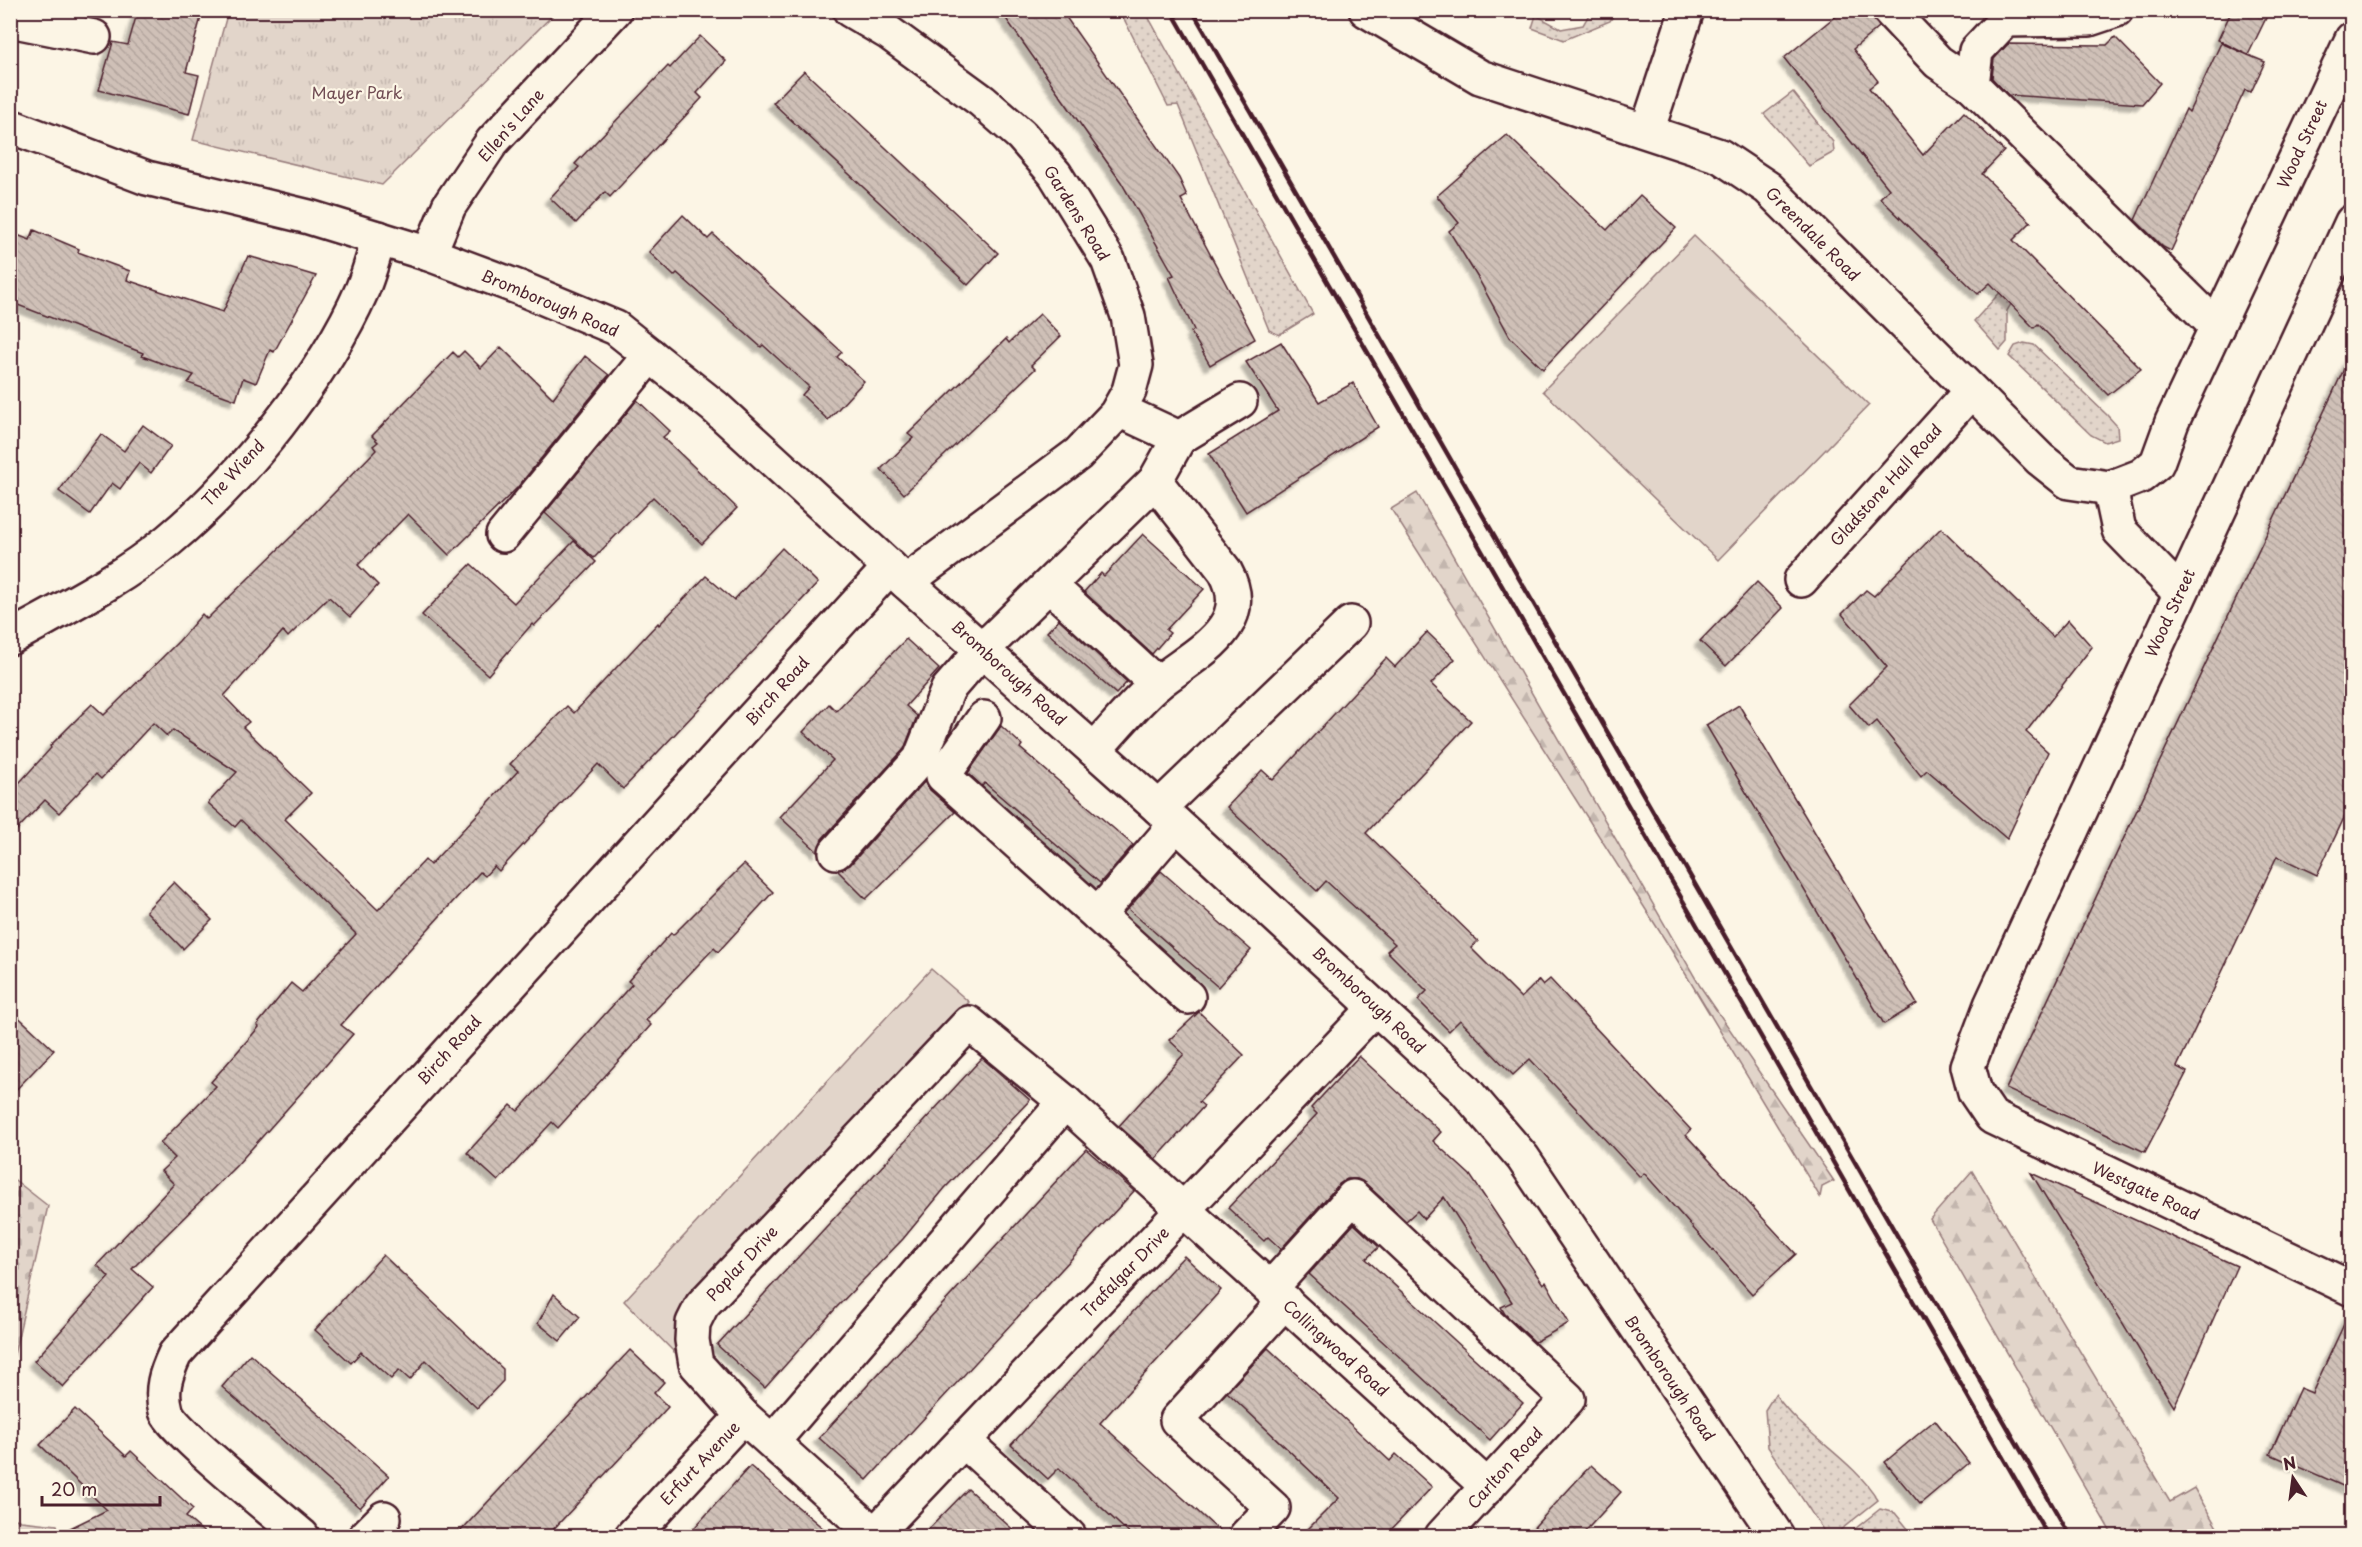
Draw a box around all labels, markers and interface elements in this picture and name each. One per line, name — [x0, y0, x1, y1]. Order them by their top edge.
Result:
park label: Mayer Park — [312, 80, 403, 104]
street label: Ellen's Lane — [472, 82, 549, 166]
street label: Wood Street — [2270, 95, 2332, 192]
street label: Gardens Road — [1039, 160, 1117, 265]
street label: Greendale Road — [1761, 181, 1866, 286]
street label: Bromborough Road — [478, 262, 623, 342]
street label: Gladstone Hall Road — [1824, 418, 1947, 551]
street label: The Wiend — [195, 434, 269, 511]
street label: Wood Street — [2138, 564, 2200, 661]
street label: Bromborough Road — [947, 614, 1073, 731]
street label: Birch Road — [739, 650, 814, 730]
street label: Bromborough Road — [1307, 940, 1432, 1058]
street label: Birch Road — [411, 1009, 486, 1089]
street label: Westgate Road — [2089, 1155, 2204, 1226]
street label: Poplar Drive — [700, 1219, 783, 1306]
street label: Trafalgar Drive — [1075, 1220, 1174, 1322]
street label: Collingwood Road — [1278, 1293, 1395, 1401]
street label: Bromborough Road — [1620, 1309, 1722, 1445]
street label: Erfurt Avenue — [654, 1415, 745, 1510]
street label: Carlton Road — [1461, 1421, 1548, 1514]
north arrow — [2263, 1448, 2323, 1508]
text: N — [2281, 1449, 2298, 1476]
scale bar — [42, 1469, 160, 1507]
text: 20 m — [51, 1475, 97, 1502]

